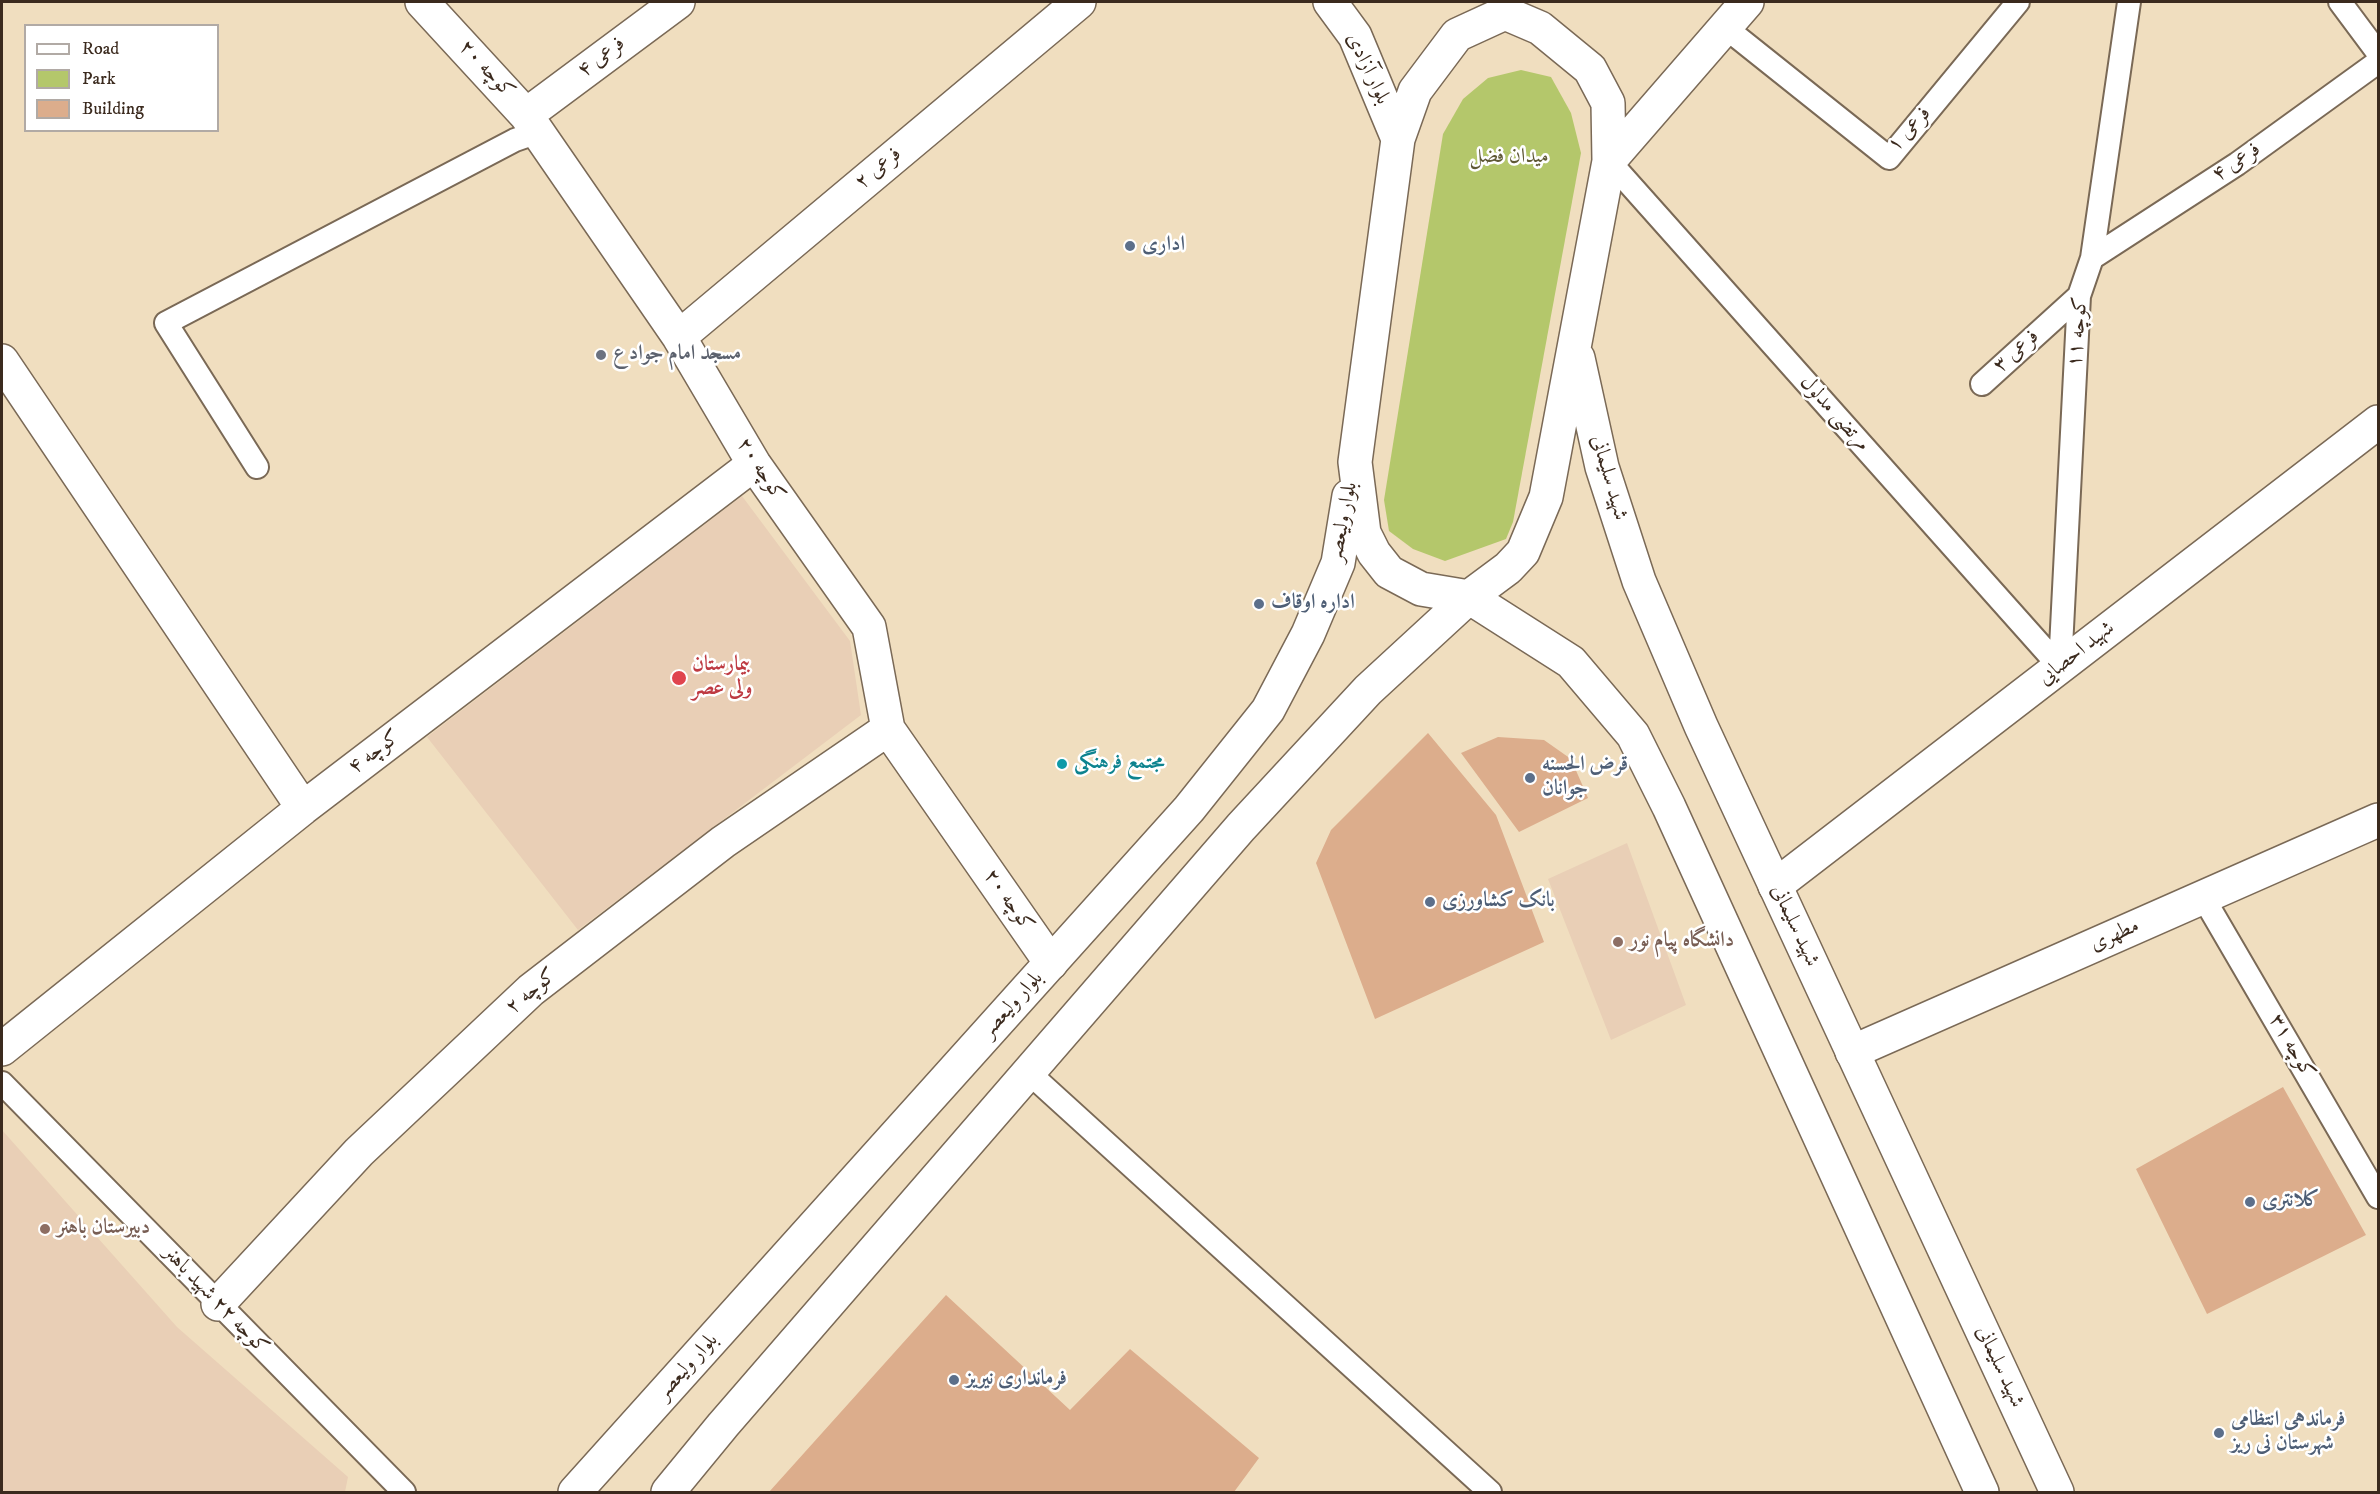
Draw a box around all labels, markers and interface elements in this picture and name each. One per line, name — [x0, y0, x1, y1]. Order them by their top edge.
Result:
legend — [24, 24, 219, 132]
street label: بلوار آزادی — [1339, 29, 1395, 109]
street label: فرعی ۴ — [573, 32, 631, 84]
street label: کوچه ۲۰ — [453, 36, 519, 104]
text: Road — [82, 38, 119, 60]
text: Park — [82, 68, 116, 90]
text: Building — [82, 98, 144, 120]
street label: فرعی ۱ — [1883, 102, 1937, 158]
street label: فرعی ۴ — [2208, 138, 2266, 188]
street label: فرعی ۲ — [851, 142, 907, 196]
park label: میدان فضل — [1469, 145, 1549, 171]
place label: اداری — [1142, 233, 1185, 259]
marker: اداری — [1123, 239, 1137, 253]
street label: کوچه ۱۱ — [2063, 296, 2095, 368]
street label: فرعی ۳ — [1989, 325, 2045, 379]
place label: مسجد امام جواد ع — [613, 342, 741, 368]
marker: مسجد امام جواد ع — [594, 348, 608, 362]
street label: مرتضی مدلول — [1793, 371, 1875, 457]
street label: شهید سلیمانی — [1584, 432, 1632, 524]
street label: کوچه ۲۰ — [730, 433, 790, 507]
street label: بلوار ولیعصر — [1324, 480, 1364, 564]
place label: اداره اوقاف — [1271, 591, 1355, 617]
marker: اداره اوقاف — [1252, 597, 1266, 611]
street label: شهید احصایی — [2034, 616, 2120, 692]
place label: بیمارستان ولی عصر — [692, 653, 752, 703]
marker: بیمارستان ولی عصر — [670, 669, 688, 687]
street label: کوچه ۴ — [344, 725, 406, 781]
place label: مجتمع فرهنگی — [1074, 751, 1165, 777]
place label: قرض الحسنه جوانان — [1542, 753, 1628, 803]
marker: مجتمع فرهنگی — [1055, 757, 1069, 771]
marker: قرض الحسنه جوانان — [1523, 771, 1537, 785]
street label: کوچه ۲۰ — [977, 865, 1039, 937]
street label: شهید سلیمانی — [1764, 881, 1824, 971]
place label: بانک کشاورزی — [1442, 889, 1555, 915]
marker: بانک کشاورزی — [1423, 895, 1437, 909]
street label: مطهری — [2086, 914, 2144, 958]
place label: دانشگاه پیام نور — [1630, 929, 1734, 955]
marker: دانشگاه پیام نور — [1611, 935, 1625, 949]
street label: کوچه ۲ — [501, 964, 563, 1020]
street label: بلوار ولیعصر — [977, 967, 1049, 1043]
street label: کوچه ۳۱ — [2262, 1010, 2320, 1084]
place label: کلانتری — [2262, 1189, 2320, 1215]
marker: کلانتری — [2243, 1195, 2257, 1209]
place label: دبیرستان باهنر — [57, 1216, 150, 1242]
marker: دبیرستان باهنر — [38, 1222, 52, 1236]
street label: کوچه ۲۲ شهید باهنر — [157, 1241, 273, 1361]
street label: شهید سلیمانی — [1969, 1322, 2029, 1412]
street label: بلوار ولیعصر — [652, 1329, 724, 1405]
place label: فرمانداری نیریز — [966, 1367, 1067, 1393]
marker: فرمانداری نیریز — [947, 1373, 961, 1387]
place label: فرماندهی انتظامی شهرستان نی ریز — [2231, 1408, 2345, 1458]
marker: فرماندهی انتظامی شهرستان نی ریز — [2212, 1426, 2226, 1440]

